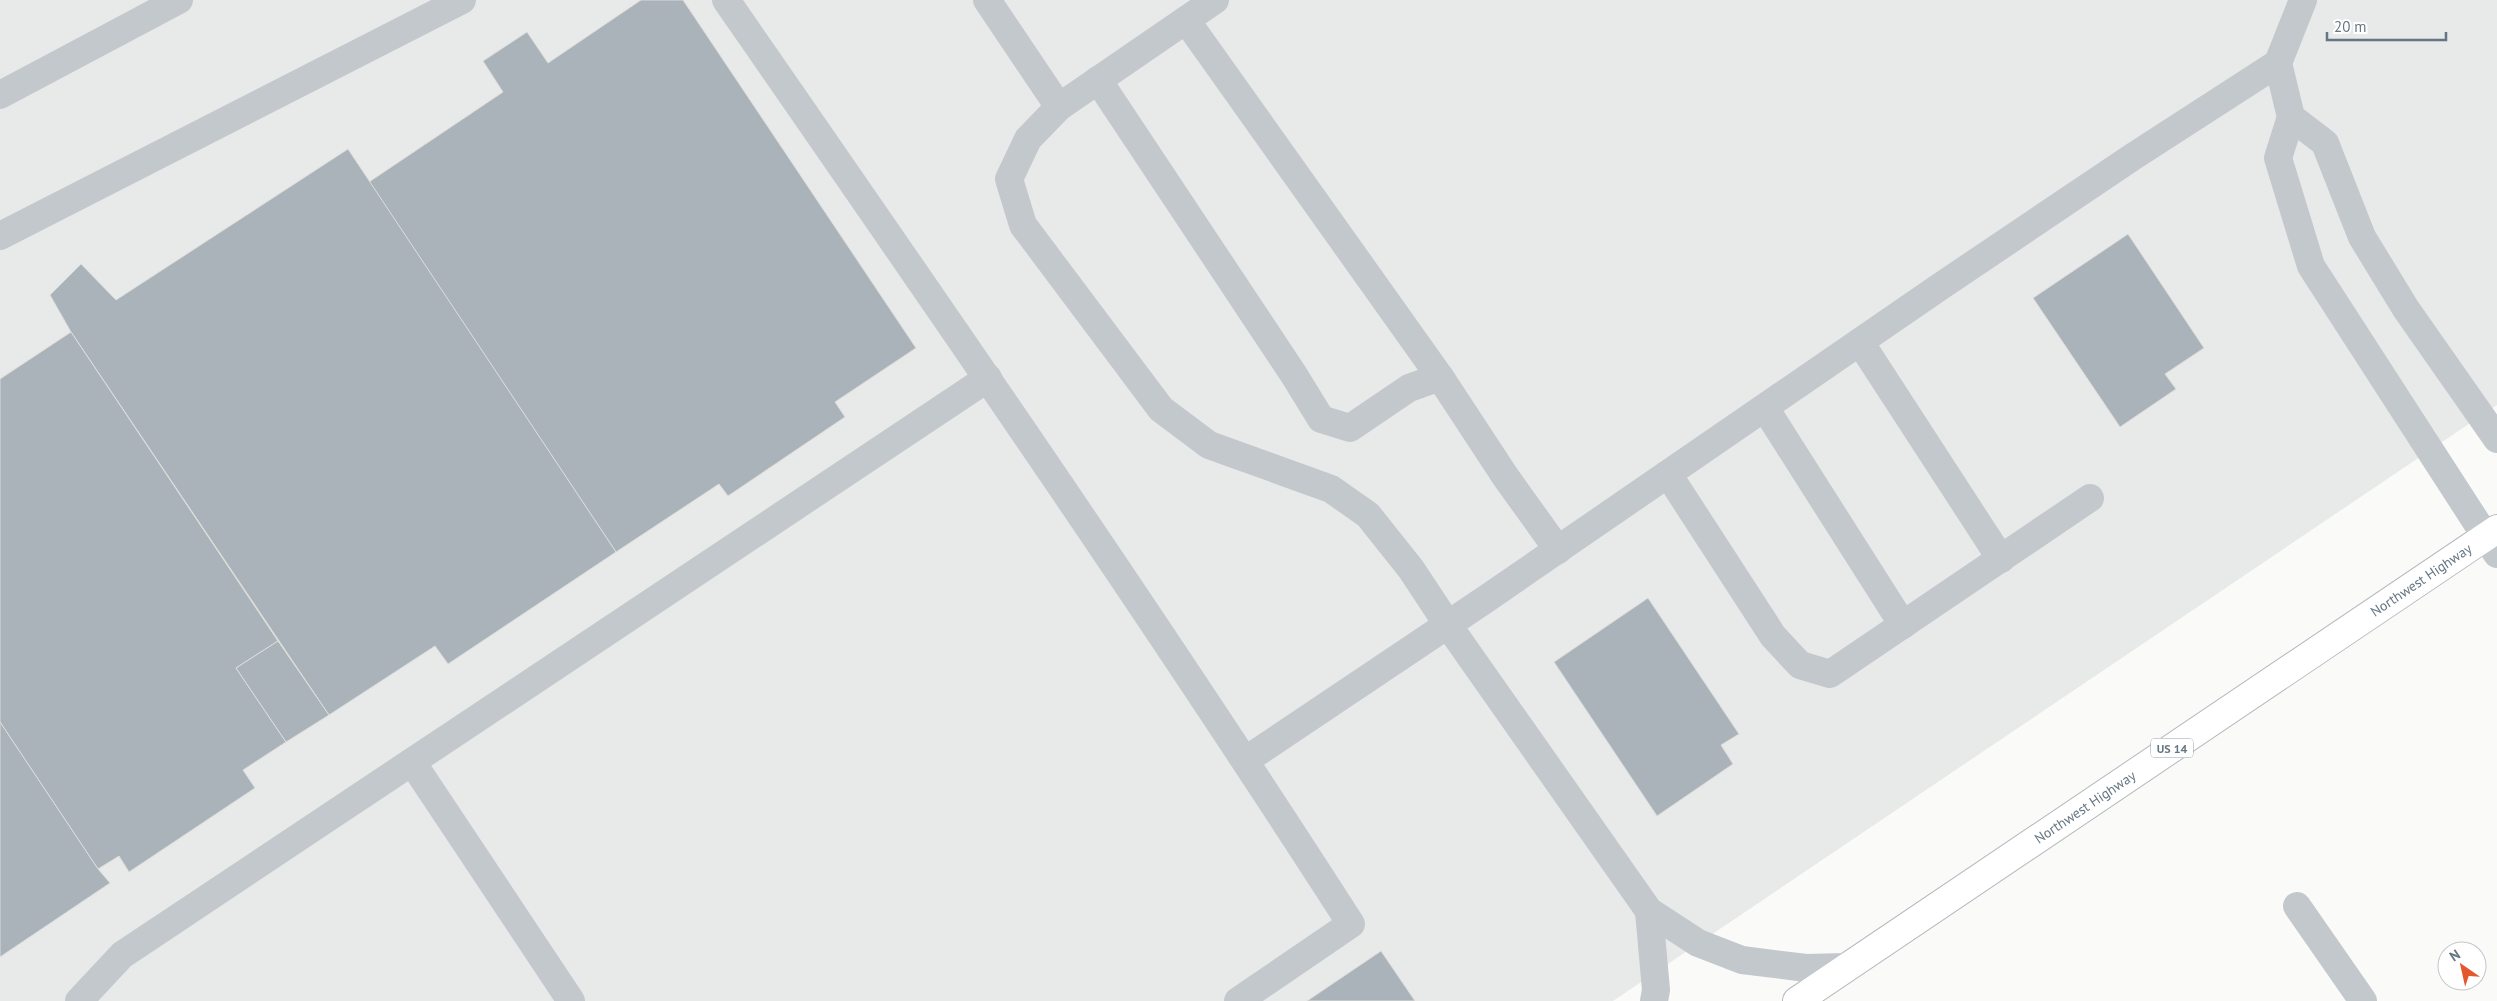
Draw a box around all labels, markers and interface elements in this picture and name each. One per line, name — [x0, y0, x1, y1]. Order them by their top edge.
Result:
scale bar — [2327, 10, 2446, 42]
text: 20 m — [2334, 17, 2367, 36]
street label: Northwest Highway — [2367, 539, 2475, 621]
road number: US 14 — [2151, 738, 2193, 758]
street label: Northwest Highway — [2031, 766, 2139, 848]
north arrow — [2437, 941, 2487, 991]
text: N — [2446, 945, 2464, 965]

